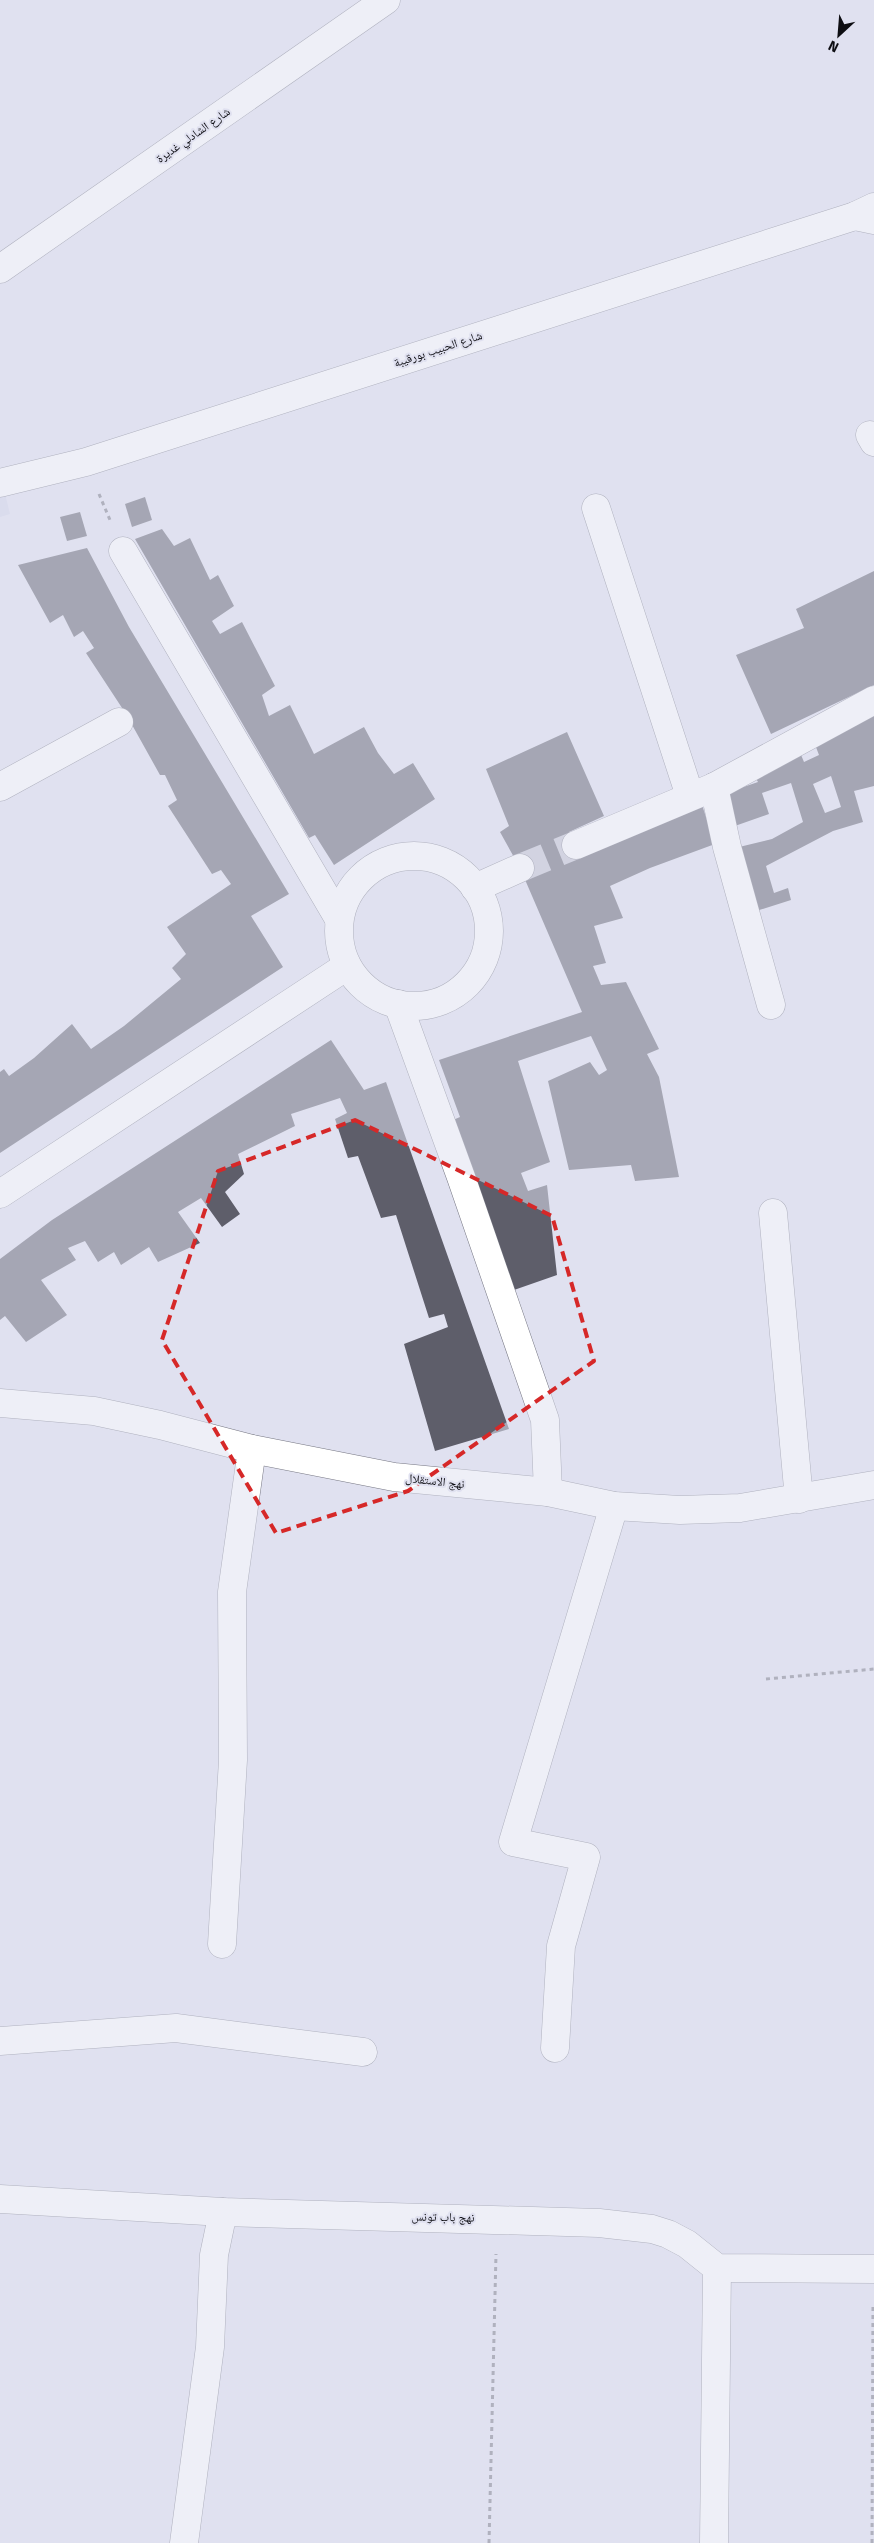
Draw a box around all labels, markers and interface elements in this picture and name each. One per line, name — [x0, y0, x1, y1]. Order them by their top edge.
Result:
north arrow — [814, 10, 864, 60]
text: N — [826, 37, 841, 56]
street label: شارع الشادلي غديرة — [153, 104, 234, 168]
street label: شارع الحبيب بورقيبة — [392, 328, 484, 371]
street label: نهج الاستقلال — [405, 1471, 465, 1491]
street label: نهج باب تونس — [411, 2209, 475, 2225]

